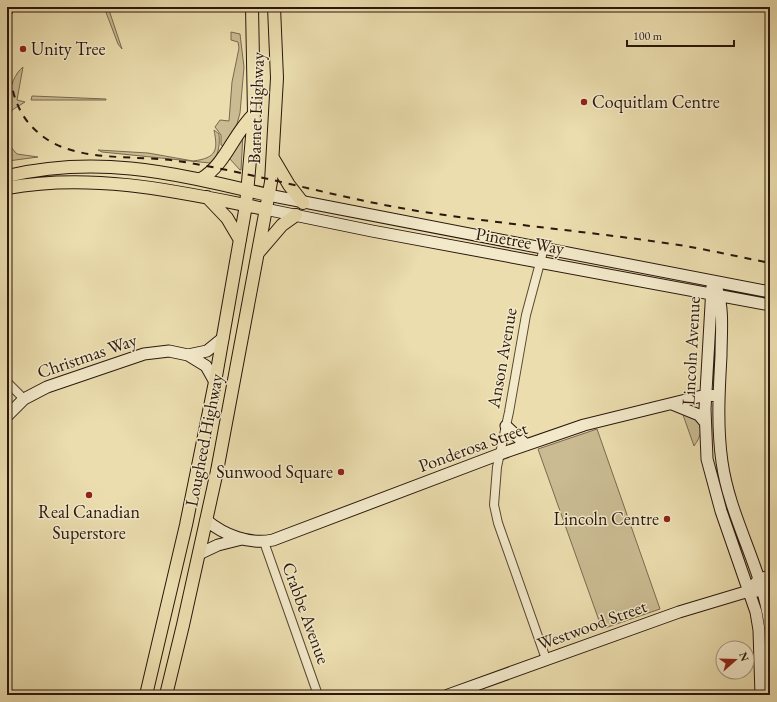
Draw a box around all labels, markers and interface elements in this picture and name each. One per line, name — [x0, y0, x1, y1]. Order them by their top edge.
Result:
scale bar — [627, 22, 734, 48]
text: 100 m — [633, 28, 663, 44]
place label: Unity Tree — [31, 37, 105, 60]
marker: Unity Tree — [18, 44, 28, 54]
street label: Barnet Highway — [242, 51, 269, 164]
place label: Coquitlam Centre — [592, 90, 720, 113]
marker: Coquitlam Centre — [579, 97, 589, 107]
street label: Pinetree Way — [474, 221, 566, 260]
street label: Lincoln Avenue — [676, 296, 705, 406]
street label: Anson Avenue — [481, 306, 522, 411]
street label: Christmas Way — [34, 328, 140, 383]
street label: Lougheed Highway — [179, 371, 228, 508]
street label: Ponderosa Street — [415, 416, 531, 477]
place label: Sunwood Square — [216, 460, 333, 483]
marker: Sunwood Square — [336, 467, 346, 477]
marker: Real Canadian Superstore — [84, 490, 94, 500]
place label: Real Canadian Superstore — [38, 500, 140, 544]
place label: Lincoln Centre — [554, 507, 659, 530]
marker: Lincoln Centre — [662, 514, 672, 524]
street label: Crabbe Avenue — [277, 559, 336, 667]
street label: Westwood Street — [534, 594, 650, 655]
north arrow — [715, 640, 755, 680]
text: N — [736, 650, 753, 663]

